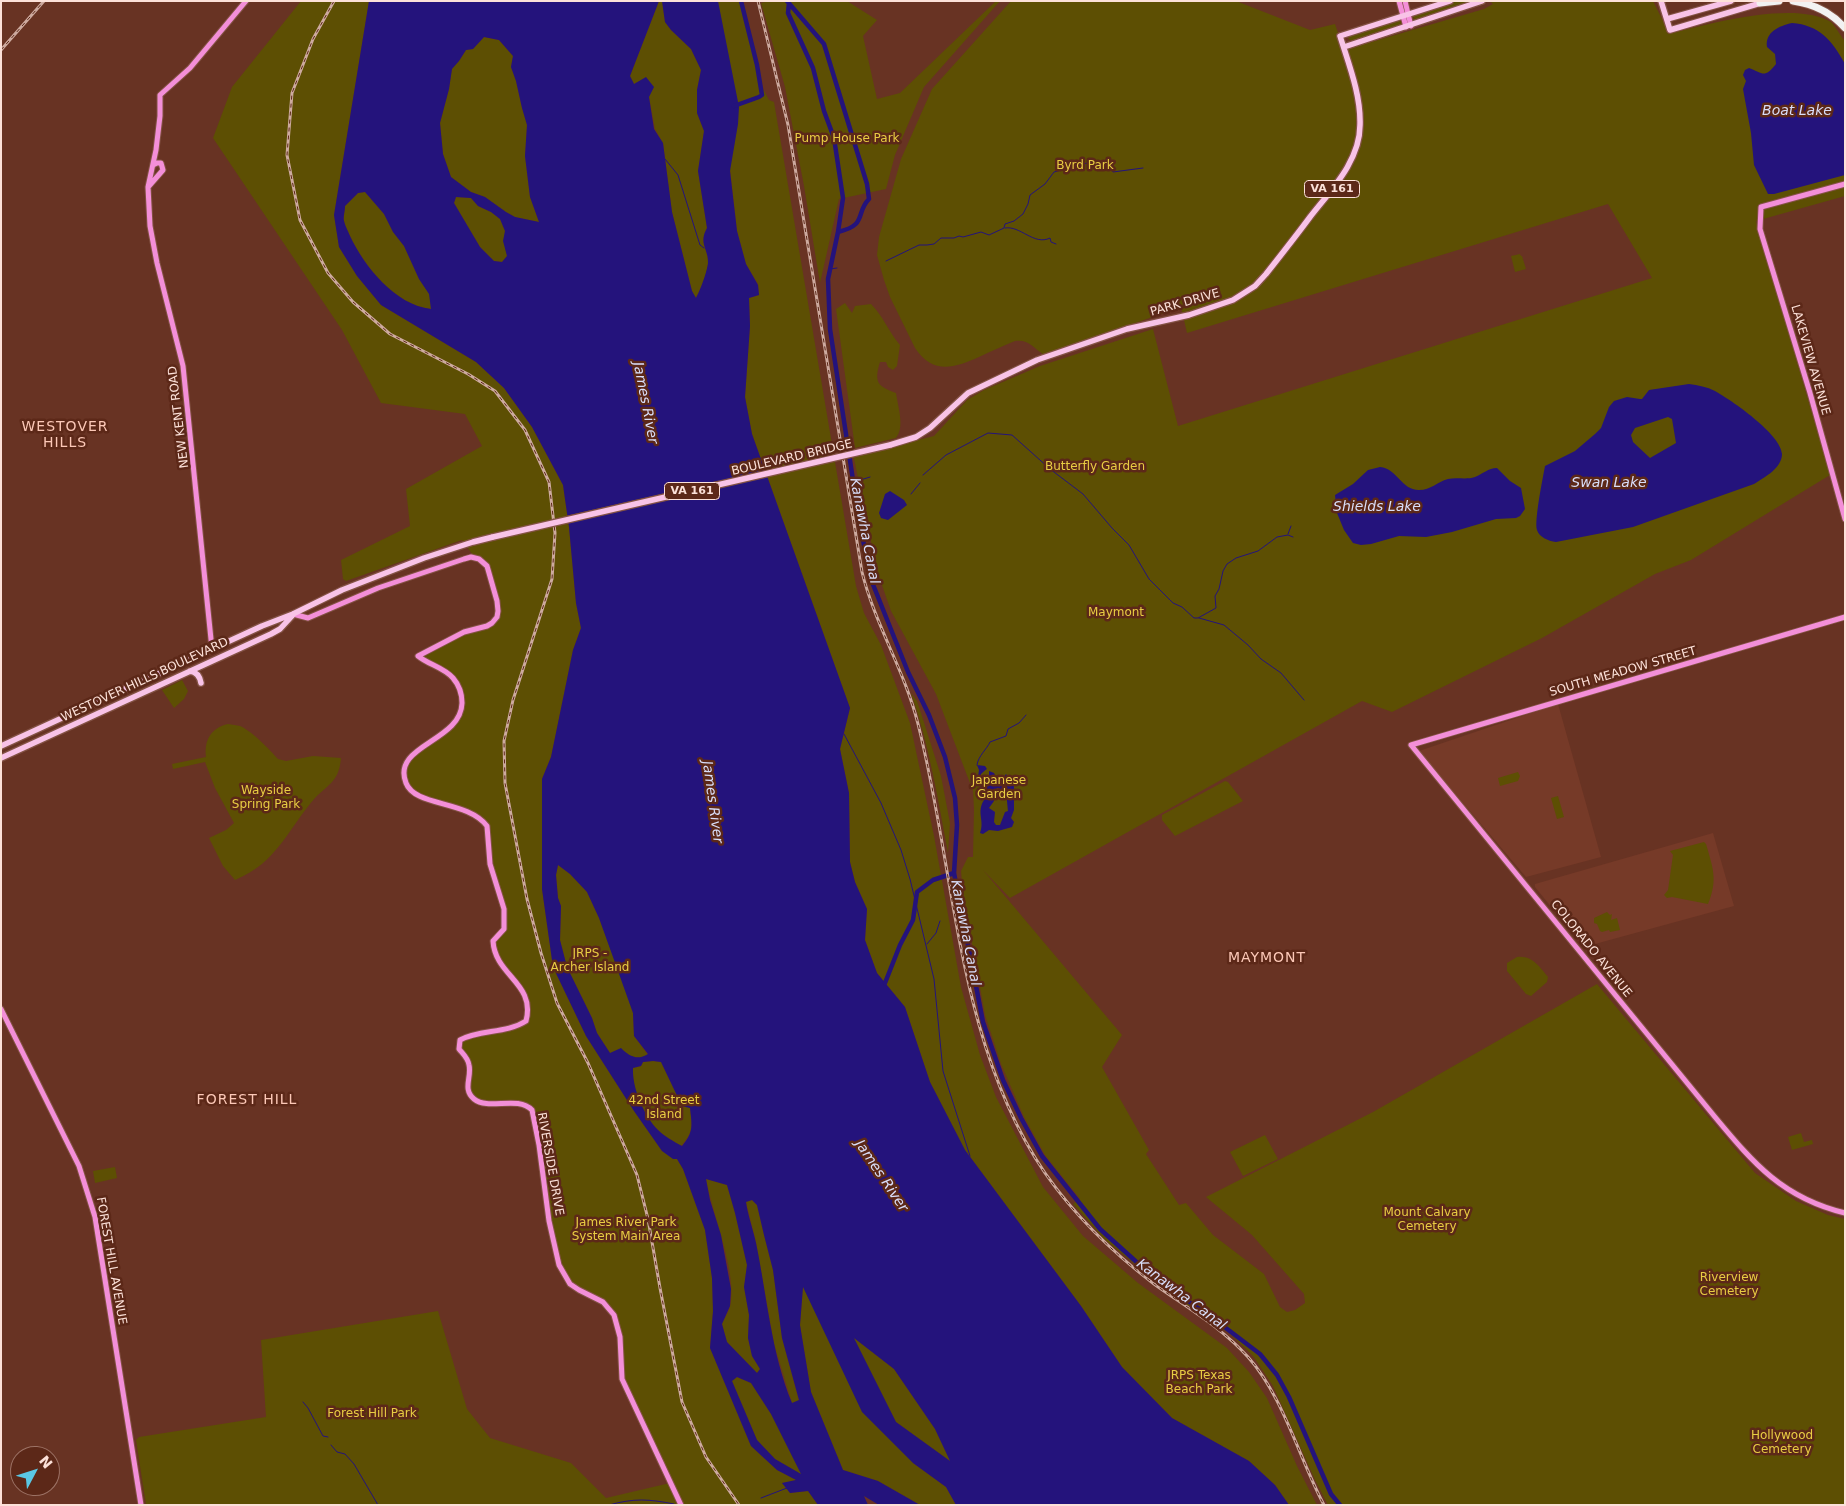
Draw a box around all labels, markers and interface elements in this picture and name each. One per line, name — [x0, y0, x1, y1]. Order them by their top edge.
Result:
water label: Boat Lake — [1762, 103, 1832, 119]
park label: Pump House Park — [794, 132, 900, 146]
park label: Byrd Park — [1056, 159, 1114, 173]
road number: VA 161 — [1304, 180, 1360, 198]
street label: PARK DRIVE — [1149, 286, 1221, 320]
street label: LAKEVIEW AVENUE — [1787, 303, 1833, 417]
water label: James River — [629, 361, 661, 445]
street label: NEW KENT ROAD — [166, 365, 192, 469]
district label: WESTOVER HILLS — [20, 419, 110, 452]
street label: BOULEVARD BRIDGE — [730, 437, 854, 479]
park label: Butterfly Garden — [1045, 460, 1145, 474]
water label: Swan Lake — [1571, 475, 1647, 491]
water label: Kanawha Canal — [845, 477, 883, 585]
road number: VA 161 — [664, 482, 720, 500]
water label: Shields Lake — [1333, 499, 1421, 515]
park label: Maymont — [1088, 606, 1144, 620]
street label: WESTOVER HILLS BOULEVARD — [59, 635, 231, 725]
street label: SOUTH MEADOW STREET — [1548, 644, 1698, 700]
water label: James River — [698, 760, 726, 844]
park label: Japanese Garden — [972, 774, 1026, 802]
park label: Wayside Spring Park — [232, 784, 300, 812]
water label: Kanawha Canal — [946, 879, 984, 987]
street label: COLORADO AVENUE — [1547, 898, 1635, 1000]
park label: JRPS - Archer Island — [551, 947, 629, 975]
district label: MAYMONT — [1227, 950, 1307, 966]
district label: FOREST HILL — [195, 1092, 299, 1108]
park label: 42nd Street Island — [629, 1094, 699, 1122]
street label: RIVERSIDE DRIVE — [534, 1111, 566, 1217]
water label: James River — [851, 1137, 911, 1215]
street label: FOREST HILL AVENUE — [93, 1196, 129, 1326]
park label: Mount Calvary Cemetery — [1384, 1206, 1470, 1234]
park label: James River Park System Main Area — [572, 1216, 680, 1244]
water label: Kanawha Canal — [1133, 1256, 1229, 1334]
park label: Riverview Cemetery — [1700, 1271, 1758, 1299]
park label: JRPS Texas Beach Park — [1166, 1369, 1232, 1397]
park label: Forest Hill Park — [327, 1407, 417, 1421]
park label: Hollywood Cemetery — [1751, 1429, 1813, 1457]
north arrow — [10, 1446, 60, 1496]
text: N — [36, 1452, 56, 1472]

